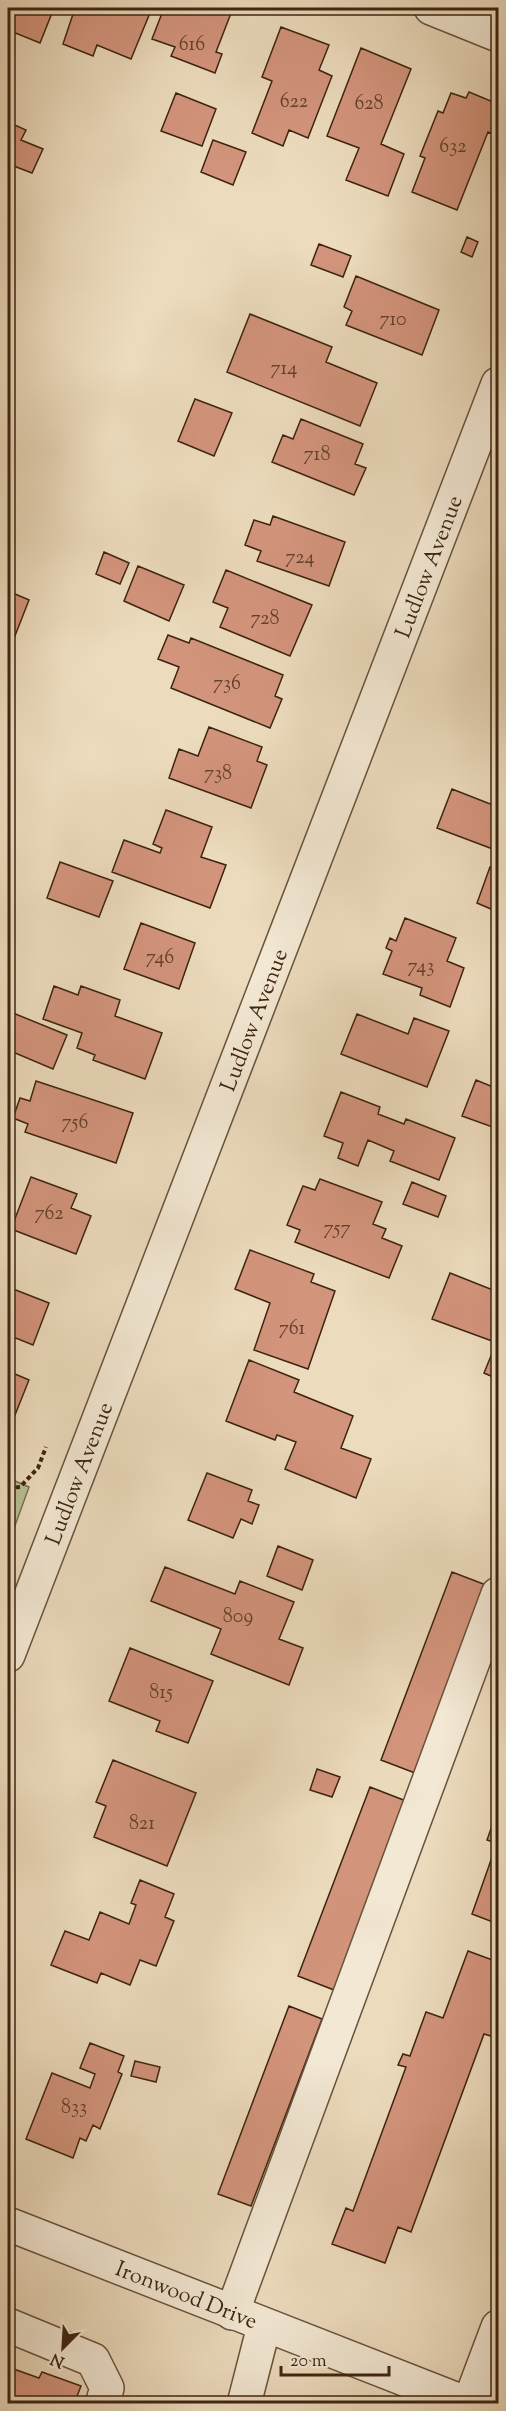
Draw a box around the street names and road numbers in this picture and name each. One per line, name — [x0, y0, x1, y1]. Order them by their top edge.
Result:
street label: Ludlow Avenue — [389, 491, 473, 643]
street label: Ludlow Avenue — [214, 945, 298, 1097]
street label: Ludlow Avenue — [39, 1398, 123, 1550]
street label: Ironwood Drive — [110, 2255, 261, 2339]

